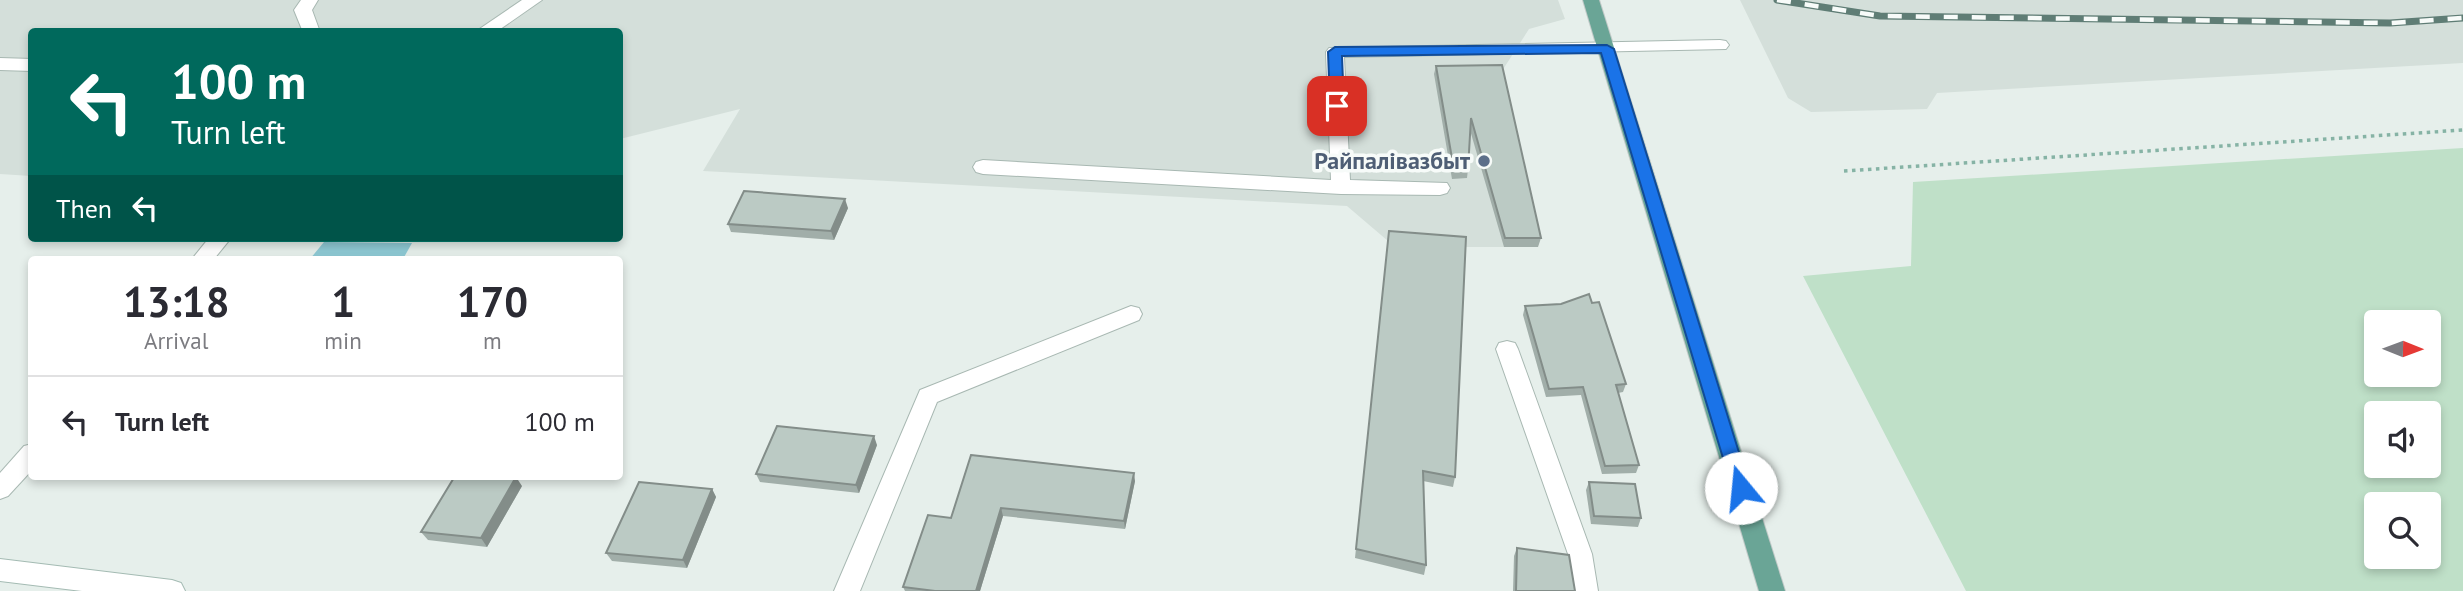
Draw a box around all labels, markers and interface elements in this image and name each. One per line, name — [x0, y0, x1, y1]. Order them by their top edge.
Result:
text: 100 m — [171, 49, 306, 113]
icon: left — [56, 56, 147, 147]
pin — [1307, 76, 1367, 136]
icon: arrive — [1318, 87, 1356, 125]
text: Turn left — [171, 111, 286, 153]
place label: Райпалівазбыт — [1314, 145, 1471, 176]
marker: Райпалівазбыт — [1476, 153, 1492, 169]
icon: left — [126, 189, 164, 227]
text: Then — [56, 192, 112, 225]
text: 13:18 — [123, 274, 229, 329]
text: 1 — [331, 274, 355, 329]
text: 170 — [457, 274, 528, 329]
north arrow — [2364, 310, 2441, 387]
map controls — [2364, 310, 2441, 569]
text: Arrival — [144, 326, 208, 355]
text: min — [324, 326, 362, 355]
text: m — [483, 326, 502, 355]
button: sound — [2364, 401, 2441, 478]
icon: left — [56, 403, 94, 441]
text: Turn left — [115, 405, 209, 438]
text: 100 m — [524, 405, 595, 438]
position arrow — [1704, 451, 1778, 525]
button: search — [2364, 492, 2441, 569]

